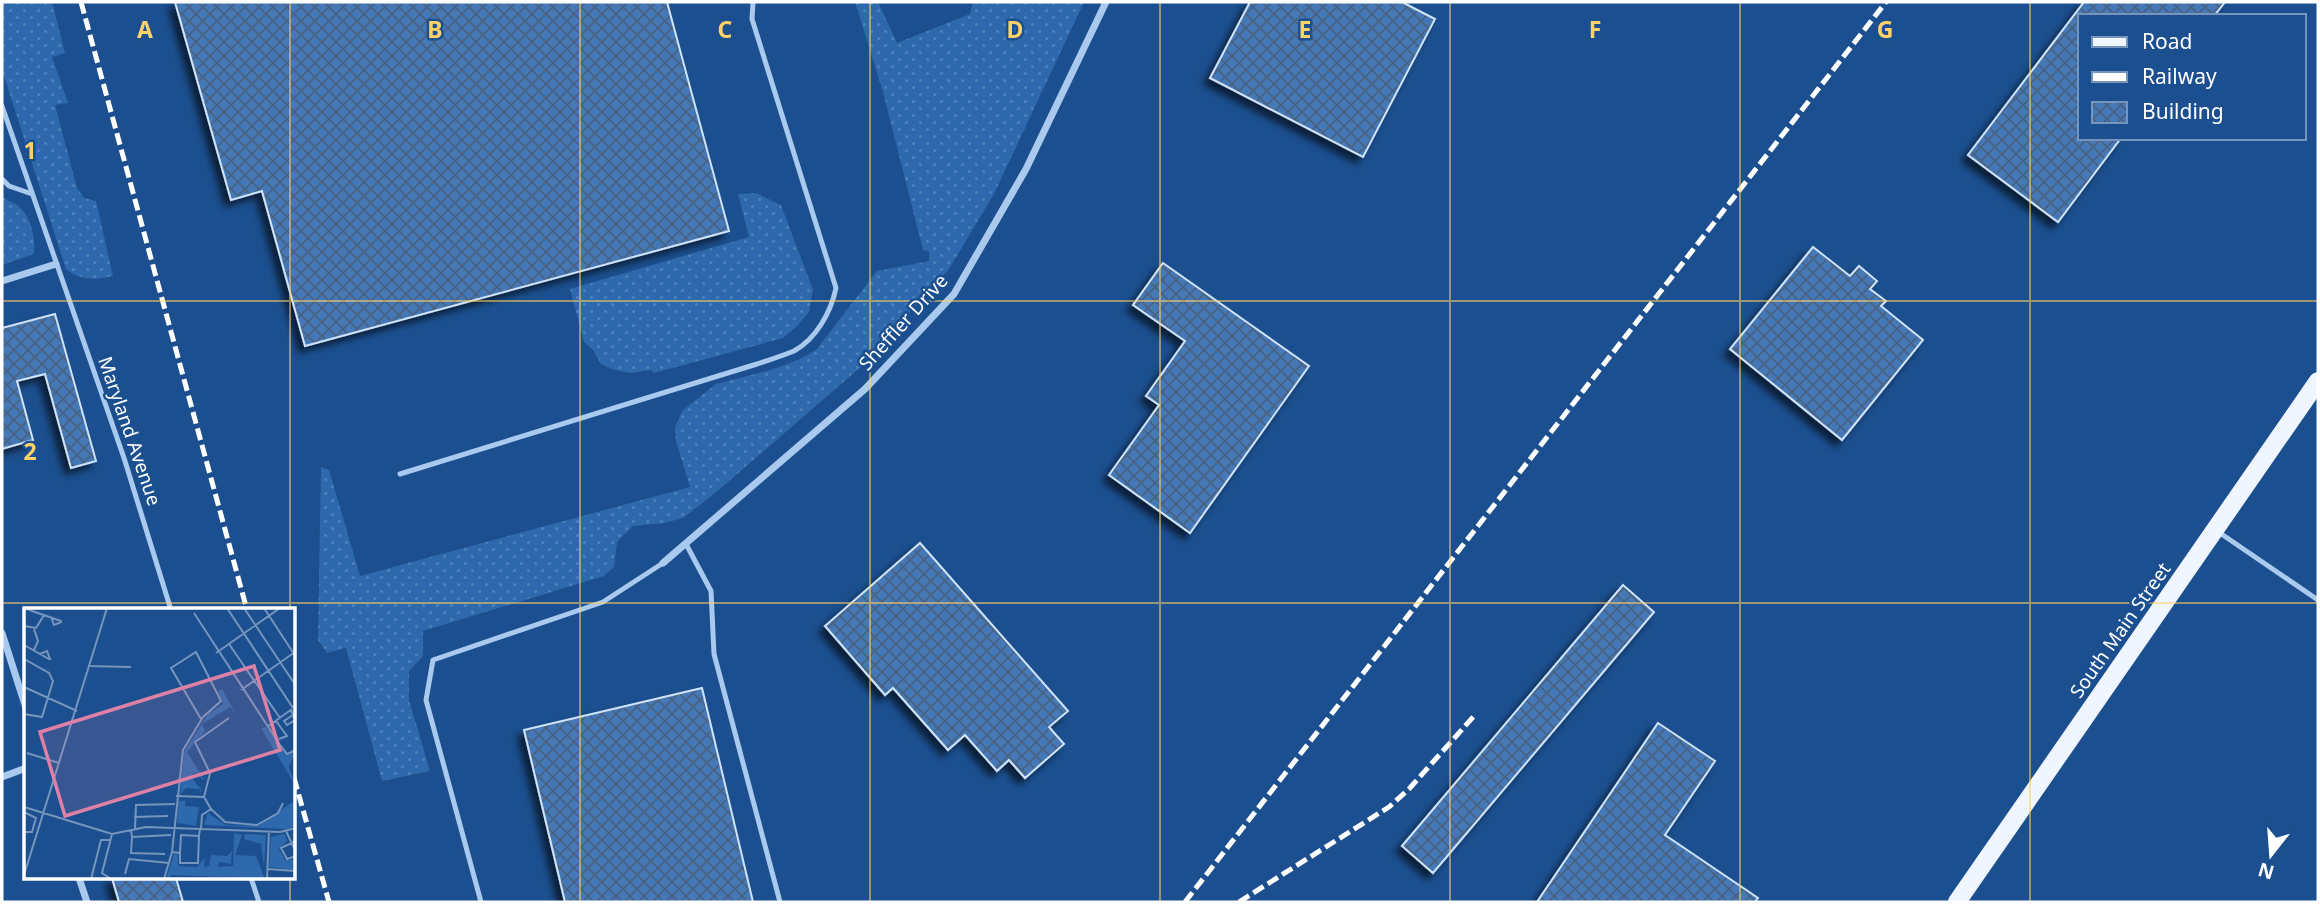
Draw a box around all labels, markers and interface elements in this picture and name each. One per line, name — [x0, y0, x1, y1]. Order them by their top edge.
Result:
text: A — [137, 13, 153, 45]
text: B — [427, 13, 443, 45]
text: C — [718, 13, 733, 45]
text: D — [1007, 13, 1023, 45]
text: E — [1299, 13, 1311, 45]
text: F — [1589, 13, 1601, 45]
text: G — [1877, 13, 1893, 45]
legend — [2078, 14, 2306, 140]
text: Road — [2142, 27, 2192, 55]
text: Railway — [2142, 62, 2217, 90]
text: Building — [2142, 97, 2224, 125]
text: 1 — [23, 134, 37, 166]
street label: Sheffler Drive — [853, 268, 953, 376]
street label: Maryland Avenue — [92, 353, 168, 509]
text: 2 — [23, 435, 37, 467]
street label: South Main Street — [2064, 557, 2177, 703]
inset map — [24, 608, 296, 880]
north arrow — [2236, 820, 2306, 890]
text: N — [2255, 857, 2277, 886]

